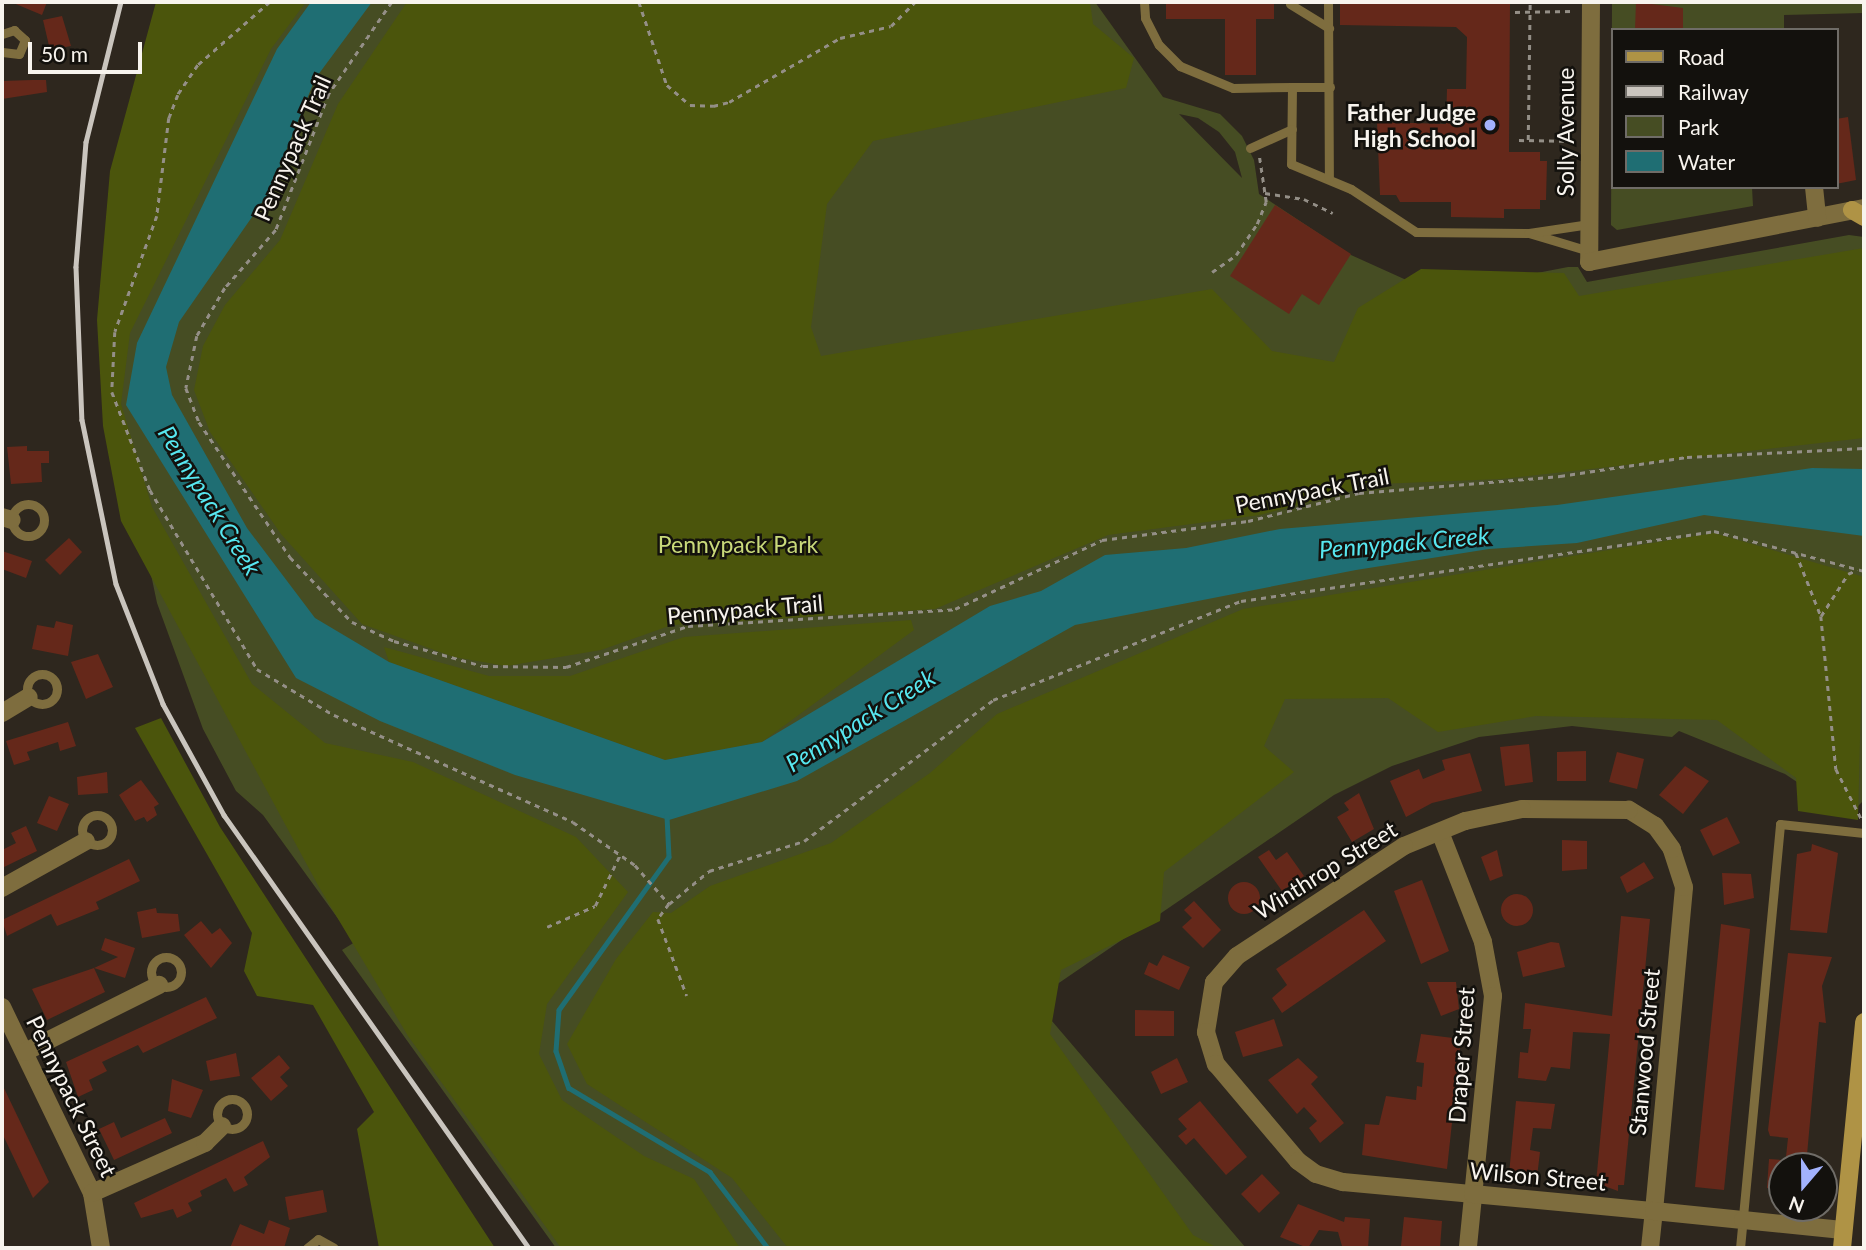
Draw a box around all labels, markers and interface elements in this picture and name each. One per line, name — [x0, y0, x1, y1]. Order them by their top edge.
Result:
scale bar — [32, 28, 145, 72]
legend — [1610, 28, 1838, 189]
text: 50 m — [41, 41, 88, 66]
text: Road — [1678, 44, 1725, 69]
street label: Solly Avenue — [1551, 67, 1579, 197]
street label: Pennypack Trail — [247, 71, 337, 225]
text: Railway — [1678, 79, 1749, 104]
place label: Father Judge High School — [1345, 98, 1476, 152]
text: Park — [1678, 114, 1719, 139]
marker: Father Judge High School — [1482, 117, 1498, 133]
text: Water — [1678, 149, 1735, 174]
water label: Pennypack Creek — [153, 420, 267, 580]
street label: Pennypack Trail — [1232, 461, 1392, 519]
water label: Pennypack Creek — [1318, 520, 1490, 564]
park label: Pennypack Park — [658, 530, 818, 558]
street label: Pennypack Trail — [666, 588, 824, 630]
water label: Pennypack Creek — [780, 663, 940, 777]
street label: Winthrop Street — [1248, 815, 1402, 925]
street label: Stanwood Street — [1623, 967, 1665, 1137]
street label: Draper Street — [1442, 986, 1480, 1124]
street label: Pennypack Street — [21, 1011, 123, 1181]
north arrow — [1768, 1152, 1838, 1222]
street label: Wilson Street — [1469, 1156, 1607, 1196]
text: N — [1786, 1192, 1807, 1219]

